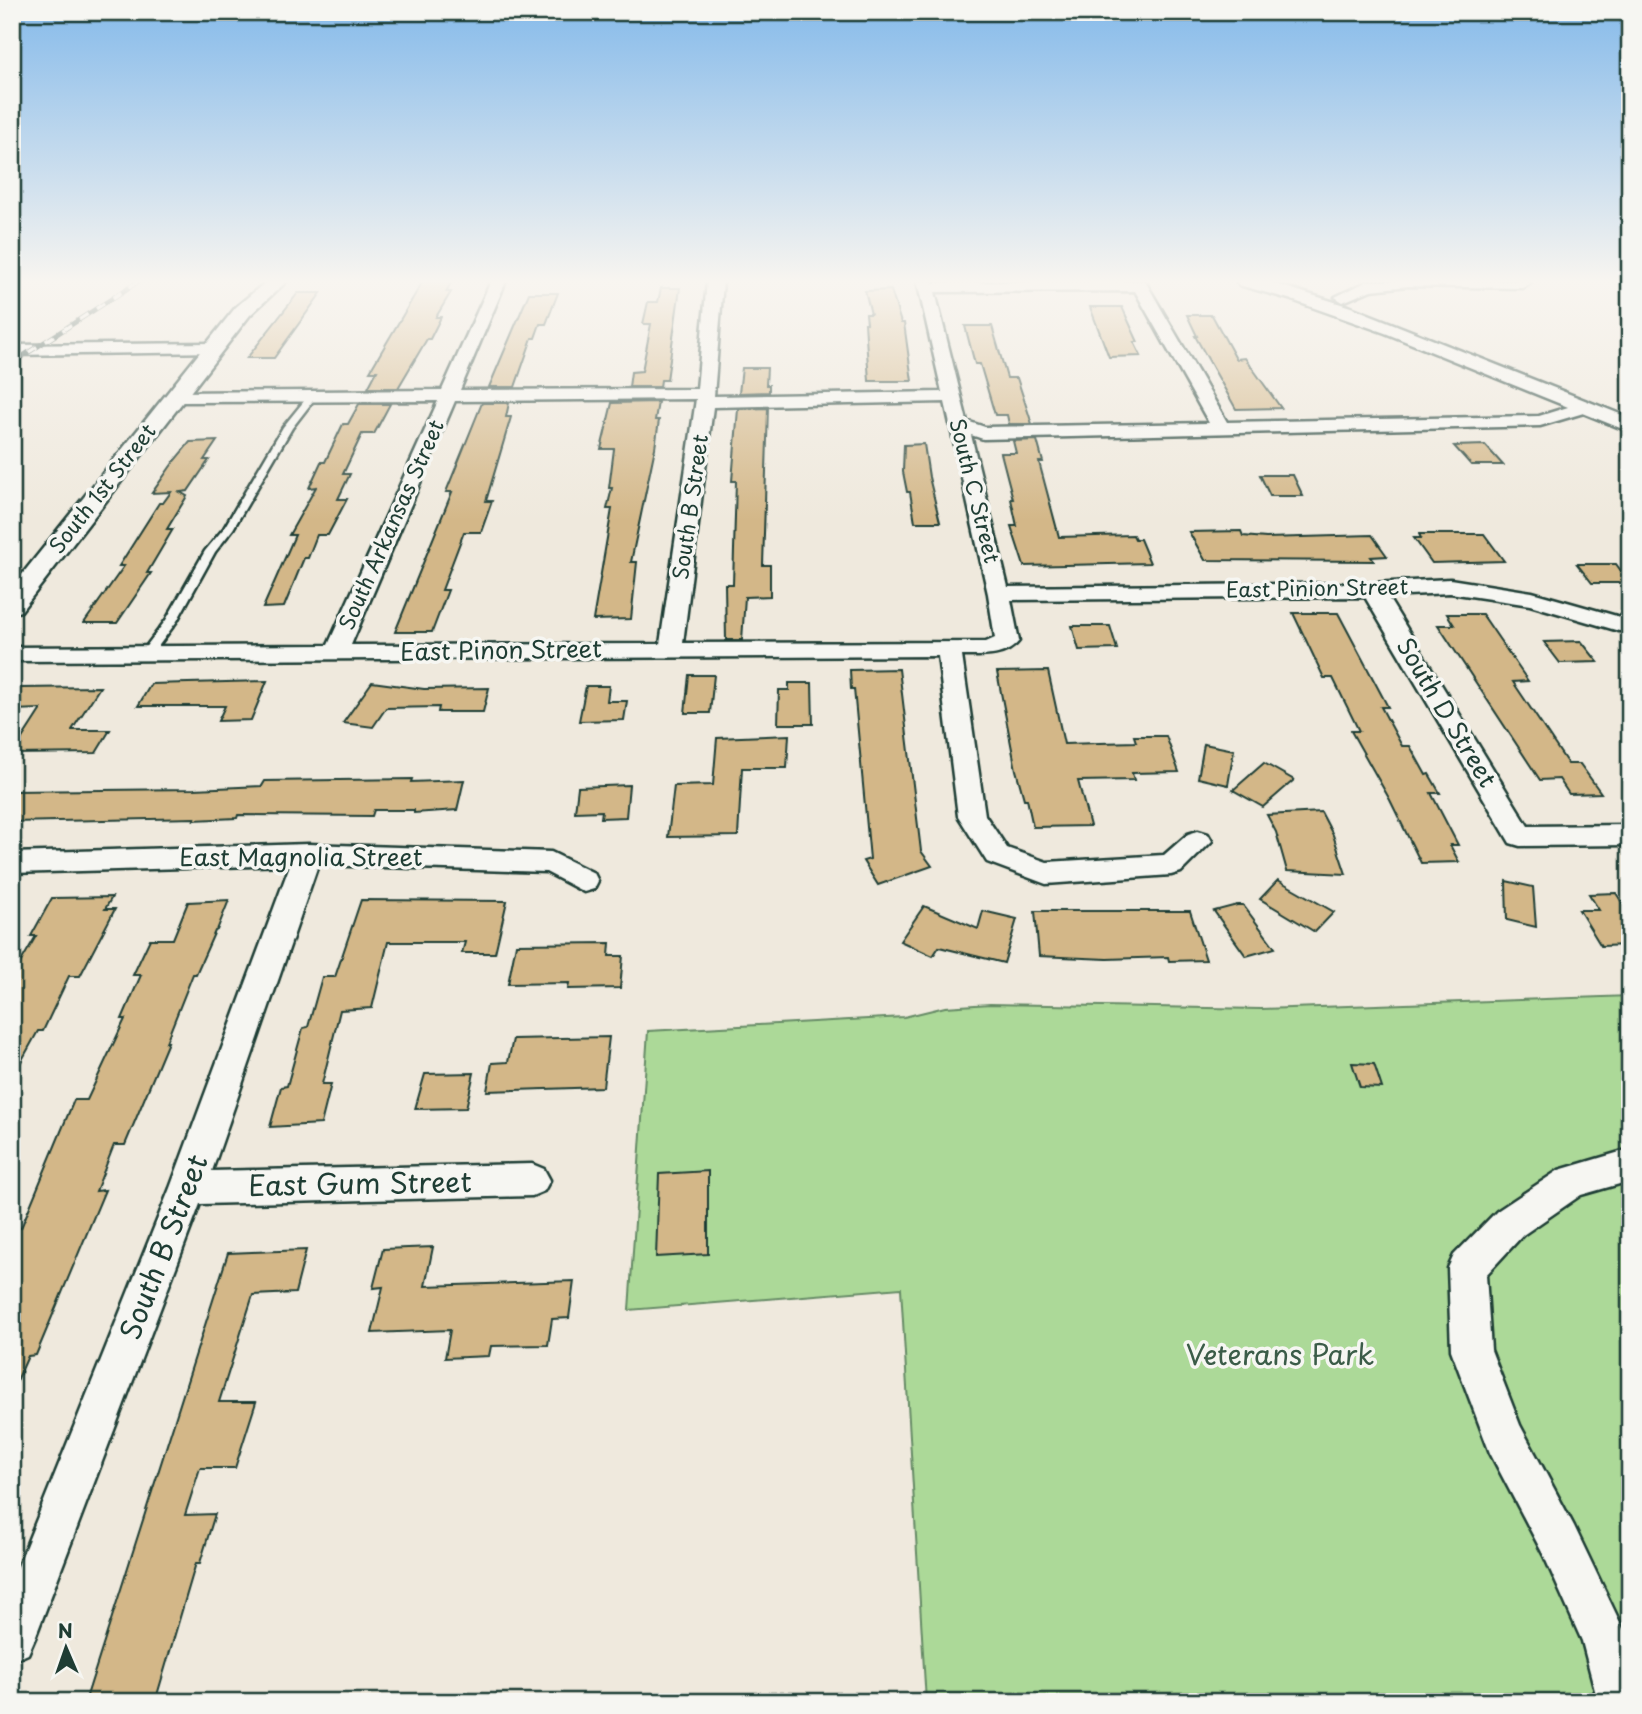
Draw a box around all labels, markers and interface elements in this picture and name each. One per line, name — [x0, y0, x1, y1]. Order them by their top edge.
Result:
street label: South Arkansas Street — [329, 414, 451, 634]
street label: South C Street — [943, 415, 1009, 566]
street label: South 1st Street — [40, 416, 162, 560]
street label: South B Street — [663, 432, 715, 581]
street label: East Pinion Street — [1226, 569, 1408, 605]
street label: East Pinon Street — [400, 629, 602, 669]
street label: South D Street — [1389, 630, 1507, 794]
street label: East Magnolia Street — [179, 838, 423, 874]
street label: South B Street — [108, 1148, 218, 1345]
street label: East Gum Street — [248, 1159, 472, 1206]
park label: Veterans Park — [1186, 1332, 1374, 1375]
north arrow — [32, 1612, 102, 1682]
text: N — [57, 1616, 73, 1644]

